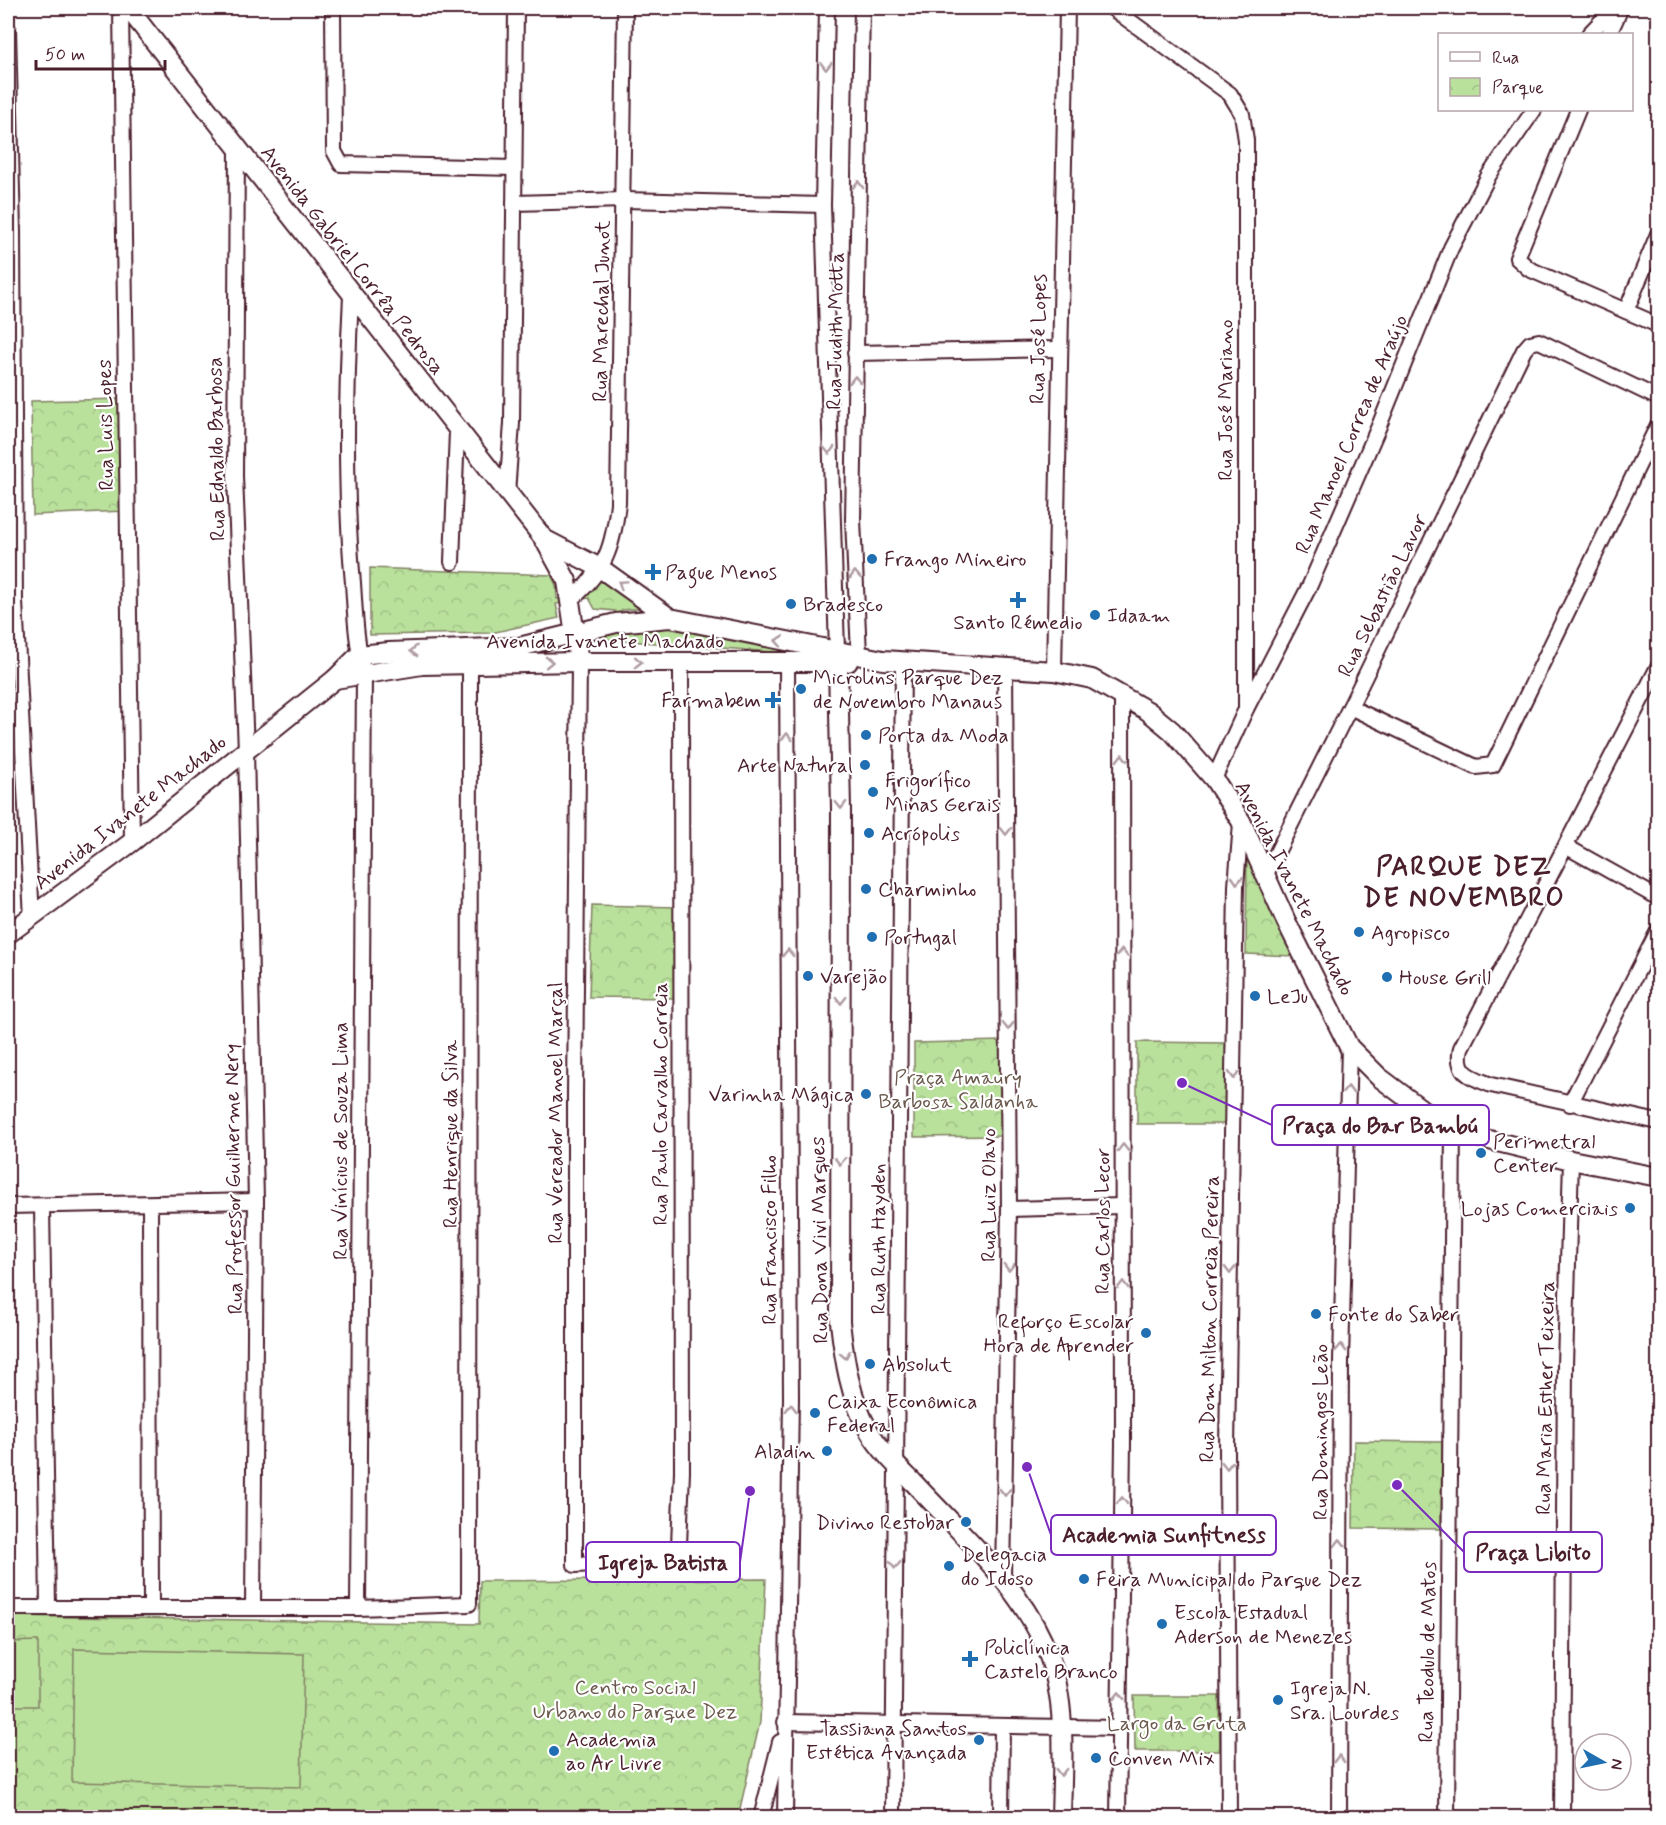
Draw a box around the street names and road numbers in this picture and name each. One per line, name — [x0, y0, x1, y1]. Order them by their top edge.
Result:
street label: Avenida Gabriel Corrêa Pedrosa — [254, 140, 451, 381]
street label: Rua Marechal Junot — [586, 219, 618, 402]
street label: Rua Judith Motta — [821, 252, 851, 410]
street label: Rua José Lopes — [1024, 274, 1054, 404]
street label: Rua Manoel Correa de Araújo — [1289, 310, 1415, 558]
street label: Rua José Mariano — [1212, 319, 1240, 481]
street label: Rua Ednaldo Barbosa — [201, 357, 233, 541]
street label: Rua Luis Lopes — [91, 359, 121, 491]
street label: Rua Sebastião Lavor — [1331, 509, 1435, 682]
street label: Avenida Ivanete Machado — [486, 628, 724, 656]
street label: Avenida Ivanete Machado — [28, 729, 233, 897]
street label: Avenida Ivanete Machado — [1228, 776, 1360, 1001]
street label: Rua Vereador Manoel Marçal — [542, 982, 570, 1244]
street label: Rua Paulo Carvalho Correia — [647, 982, 675, 1226]
street label: Rua Vinícius de Souza Lima — [327, 1022, 355, 1260]
street label: Rua Henrique da Silva — [437, 1039, 465, 1228]
street label: Rua Professor Guilherme Nery — [218, 1043, 250, 1315]
street label: Rua Luiz Olavo — [975, 1128, 1003, 1262]
street label: Rua Dona Vivi Marques — [804, 1136, 836, 1344]
street label: Rua Carlos Lecor — [1089, 1148, 1117, 1294]
street label: Rua Francisco Filho — [756, 1155, 784, 1325]
street label: Rua Ruth Hayden — [865, 1163, 893, 1315]
street label: Rua Dom Milton Correia Pereira — [1193, 1175, 1227, 1463]
street label: Rua Maria Esther Teixeira — [1530, 1281, 1562, 1515]
street label: Rua Domingos Leão — [1307, 1344, 1335, 1520]
street label: Rua Teodulo de Matos — [1412, 1561, 1444, 1743]

